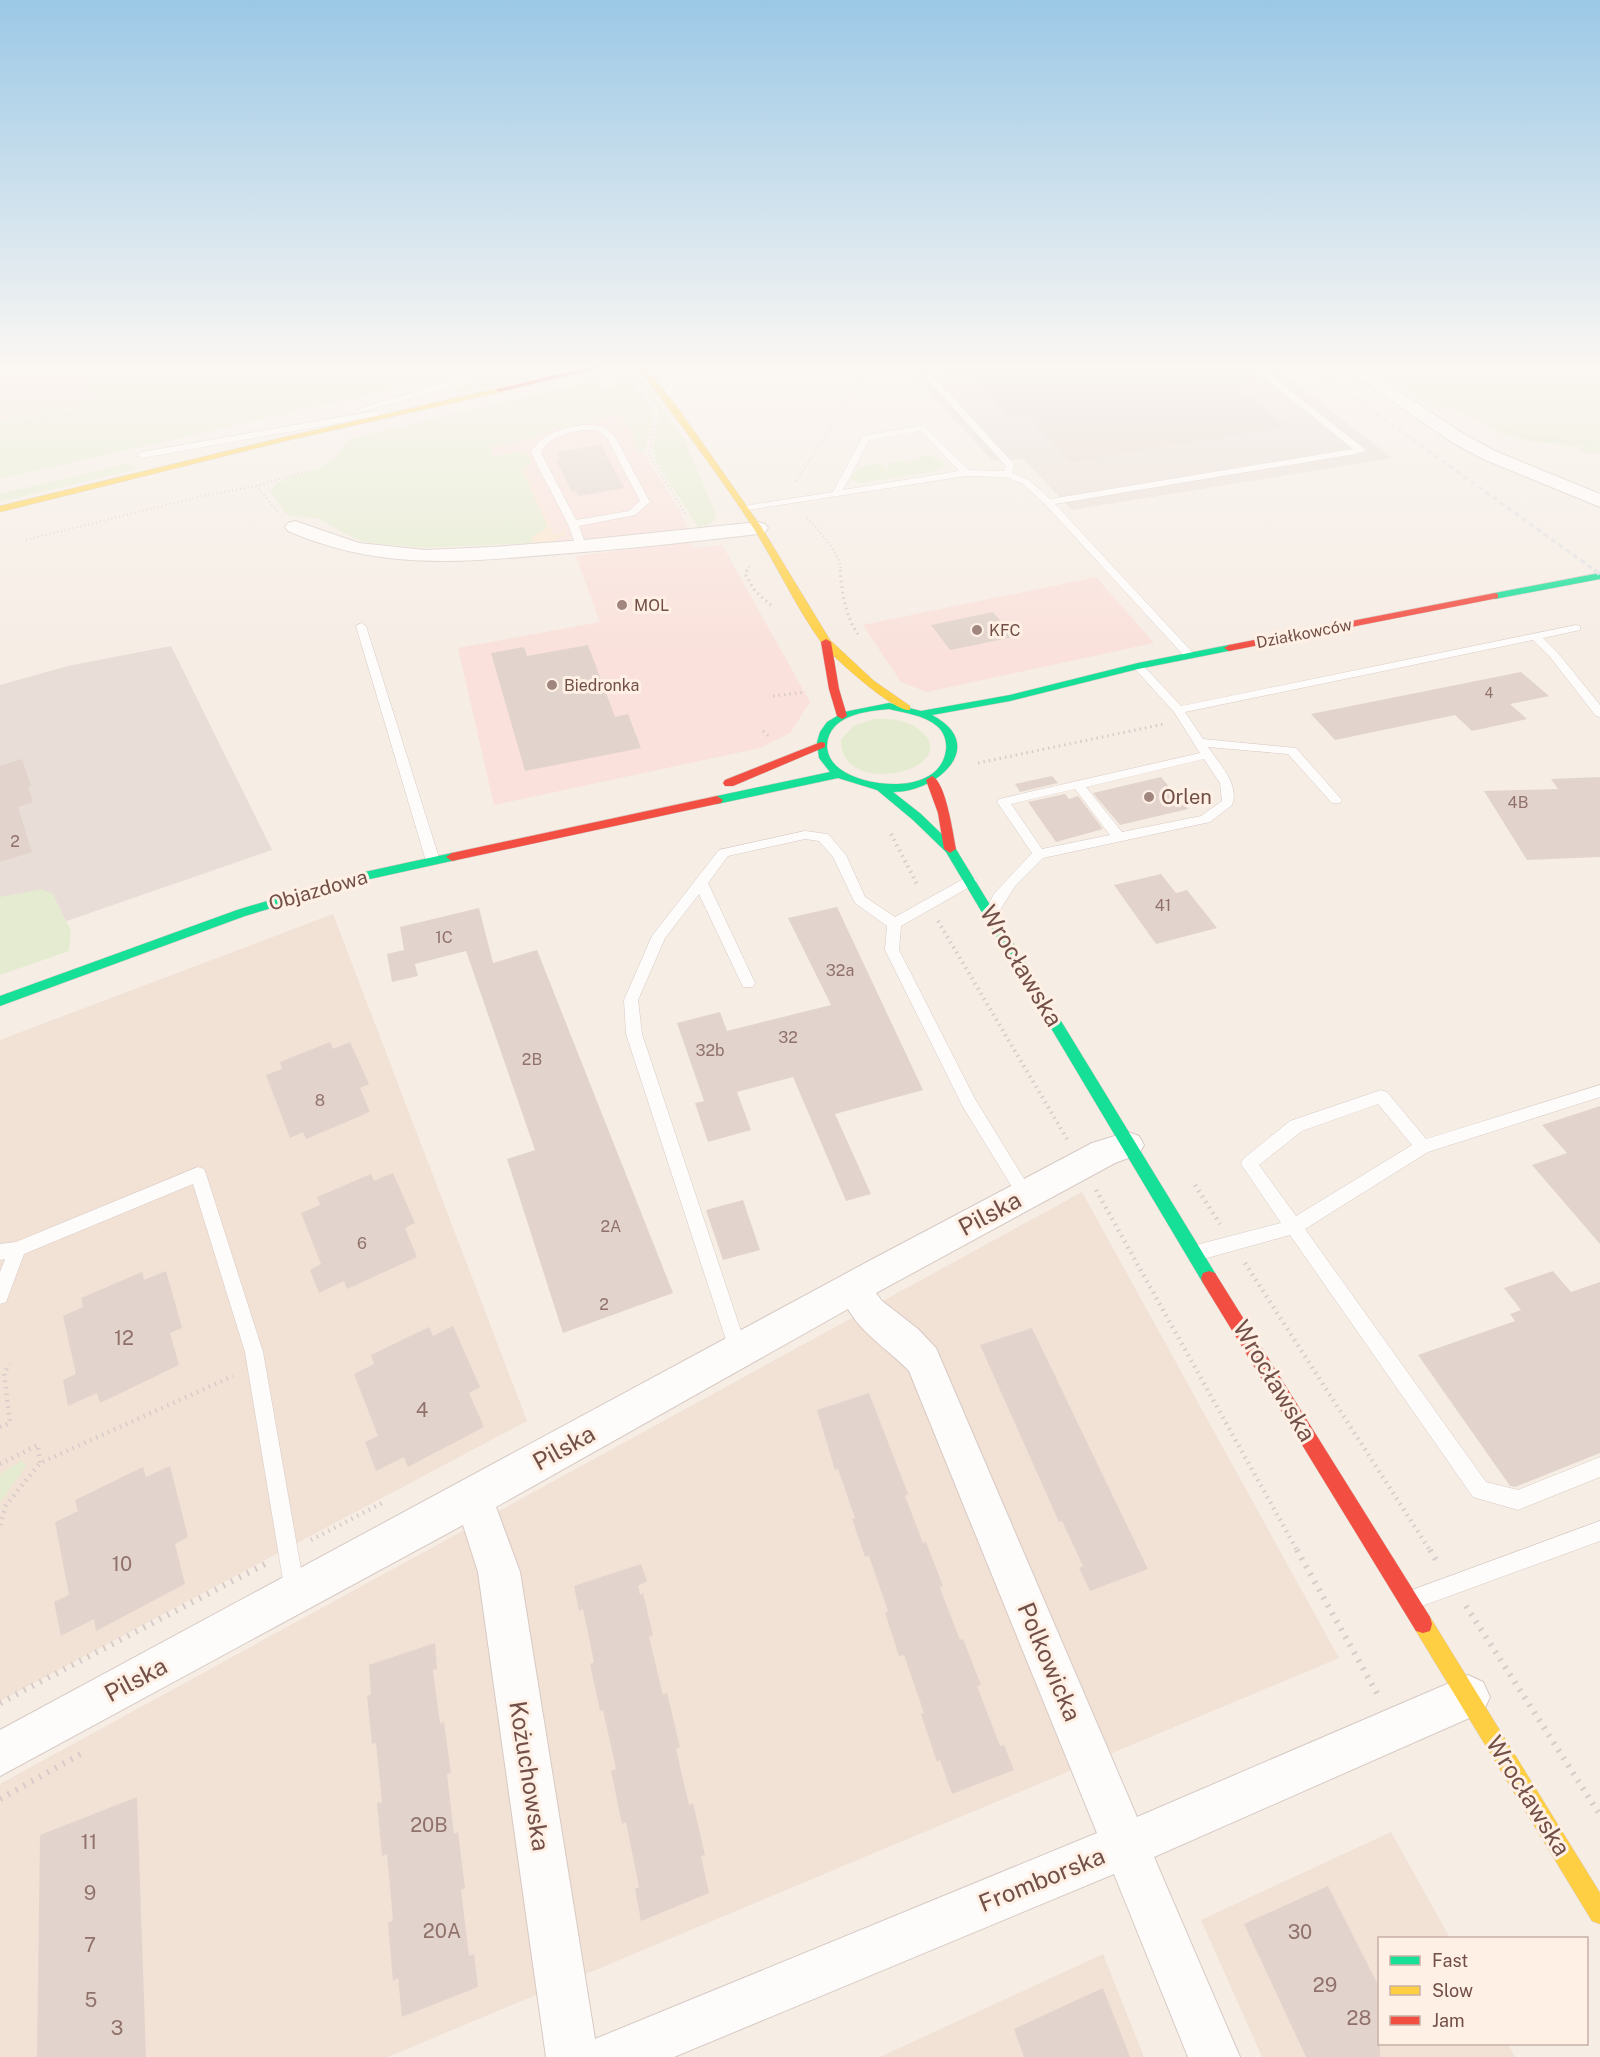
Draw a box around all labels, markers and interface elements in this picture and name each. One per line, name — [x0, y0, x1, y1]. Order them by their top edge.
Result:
place label: MOL — [634, 596, 669, 615]
marker: MOL — [615, 598, 629, 612]
street label: Działkowców — [1255, 615, 1354, 652]
place label: KFC — [989, 621, 1020, 640]
marker: KFC — [970, 623, 984, 637]
place label: Biedronka — [564, 676, 639, 695]
marker: Biedronka — [545, 678, 559, 692]
house number: 4 — [1485, 685, 1494, 701]
place label: Orlen — [1161, 785, 1212, 809]
marker: Orlen — [1142, 790, 1156, 804]
house number: 4B — [1508, 793, 1528, 812]
house number: 2 — [10, 832, 20, 851]
street label: Objazdowa — [266, 864, 370, 916]
house number: 41 — [1155, 896, 1171, 915]
street label: Wrocławska — [975, 900, 1069, 1031]
house number: 1C — [435, 928, 453, 947]
house number: 32a — [826, 961, 854, 980]
house number: 32 — [778, 1028, 798, 1047]
house number: 32b — [695, 1041, 725, 1060]
house number: 2B — [522, 1050, 542, 1069]
house number: 8 — [315, 1091, 325, 1110]
street label: Pilska — [953, 1185, 1026, 1241]
house number: 2A — [601, 1217, 621, 1236]
house number: 6 — [357, 1234, 367, 1253]
house number: 2 — [599, 1295, 609, 1314]
street label: Wrocławska — [1228, 1315, 1322, 1446]
house number: 12 — [114, 1326, 134, 1350]
house number: 4 — [416, 1398, 428, 1422]
street label: Pilska — [527, 1419, 600, 1476]
house number: 10 — [112, 1552, 132, 1576]
street label: Polkowicka — [1012, 1598, 1087, 1725]
street label: Pilska — [99, 1651, 172, 1707]
street label: Kożuchowska — [504, 1699, 556, 1853]
street label: Wrocławska — [1481, 1730, 1577, 1861]
house number: 20B — [410, 1813, 448, 1837]
house number: 11 — [81, 1830, 97, 1854]
street label: Fromborska — [974, 1841, 1109, 1917]
house number: 9 — [84, 1881, 96, 1905]
house number: 20A — [423, 1919, 461, 1943]
house number: 30 — [1288, 1920, 1312, 1944]
house number: 7 — [84, 1933, 96, 1957]
legend — [1378, 1937, 1588, 2045]
text: Fast — [1432, 1950, 1468, 1971]
house number: 29 — [1313, 1973, 1337, 1997]
text: Slow — [1432, 1980, 1473, 2001]
house number: 5 — [85, 1988, 97, 2012]
house number: 28 — [1347, 2006, 1371, 2030]
text: Jam — [1432, 2010, 1465, 2031]
house number: 3 — [111, 2016, 123, 2040]

